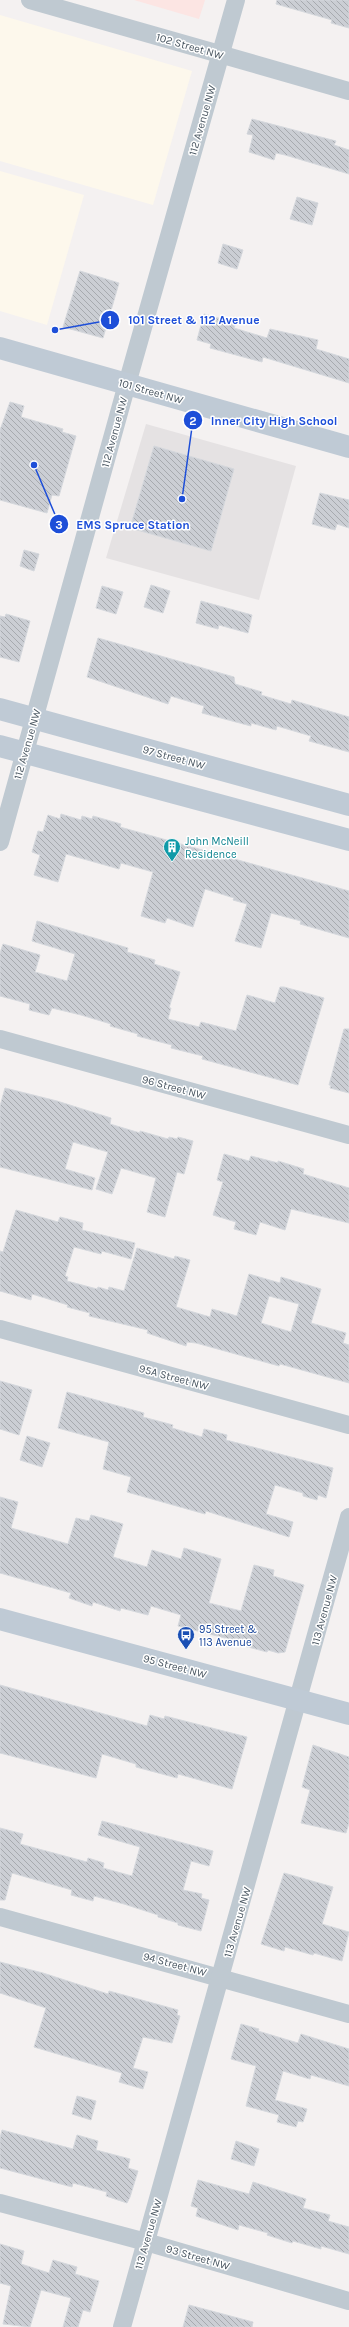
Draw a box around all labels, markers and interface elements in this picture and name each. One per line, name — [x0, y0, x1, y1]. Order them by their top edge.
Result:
street label: 102 Street NW — [155, 31, 225, 62]
street label: 112 Avenue NW — [186, 83, 219, 157]
callout: 101 Street & 112 Avenue — [100, 308, 268, 332]
text: 1 — [108, 313, 112, 327]
text: 101 Street & 112 Avenue — [128, 313, 260, 327]
street label: 101 Street NW — [117, 376, 185, 407]
street label: 112 Avenue NW — [99, 395, 130, 469]
callout: Inner City High School — [183, 408, 346, 432]
text: 2 — [189, 414, 197, 428]
text: Inner City High School — [211, 414, 337, 428]
callout: EMS Spruce Station — [49, 512, 198, 536]
text: 3 — [55, 518, 63, 532]
text: EMS Spruce Station — [76, 518, 190, 532]
street label: 112 Avenue NW — [11, 707, 44, 781]
street label: 97 Street NW — [141, 743, 207, 772]
place label: John McNeill Residence — [185, 835, 249, 861]
building icon: John McNeill Residence — [162, 837, 182, 862]
street label: 96 Street NW — [141, 1073, 207, 1102]
street label: 95A Street NW — [138, 1362, 210, 1393]
street label: 113 Avenue NW — [309, 1573, 340, 1647]
place label: 95 Street & 113 Avenue — [199, 1623, 257, 1649]
bus stop icon: 95 Street & 113 Avenue — [176, 1625, 196, 1650]
street label: 95 Street NW — [142, 1652, 208, 1681]
street label: 113 Avenue NW — [221, 1885, 254, 1959]
street label: 94 Street NW — [142, 1950, 208, 1979]
street label: 113 Avenue NW — [132, 2197, 165, 2271]
street label: 93 Street NW — [165, 2242, 231, 2273]

